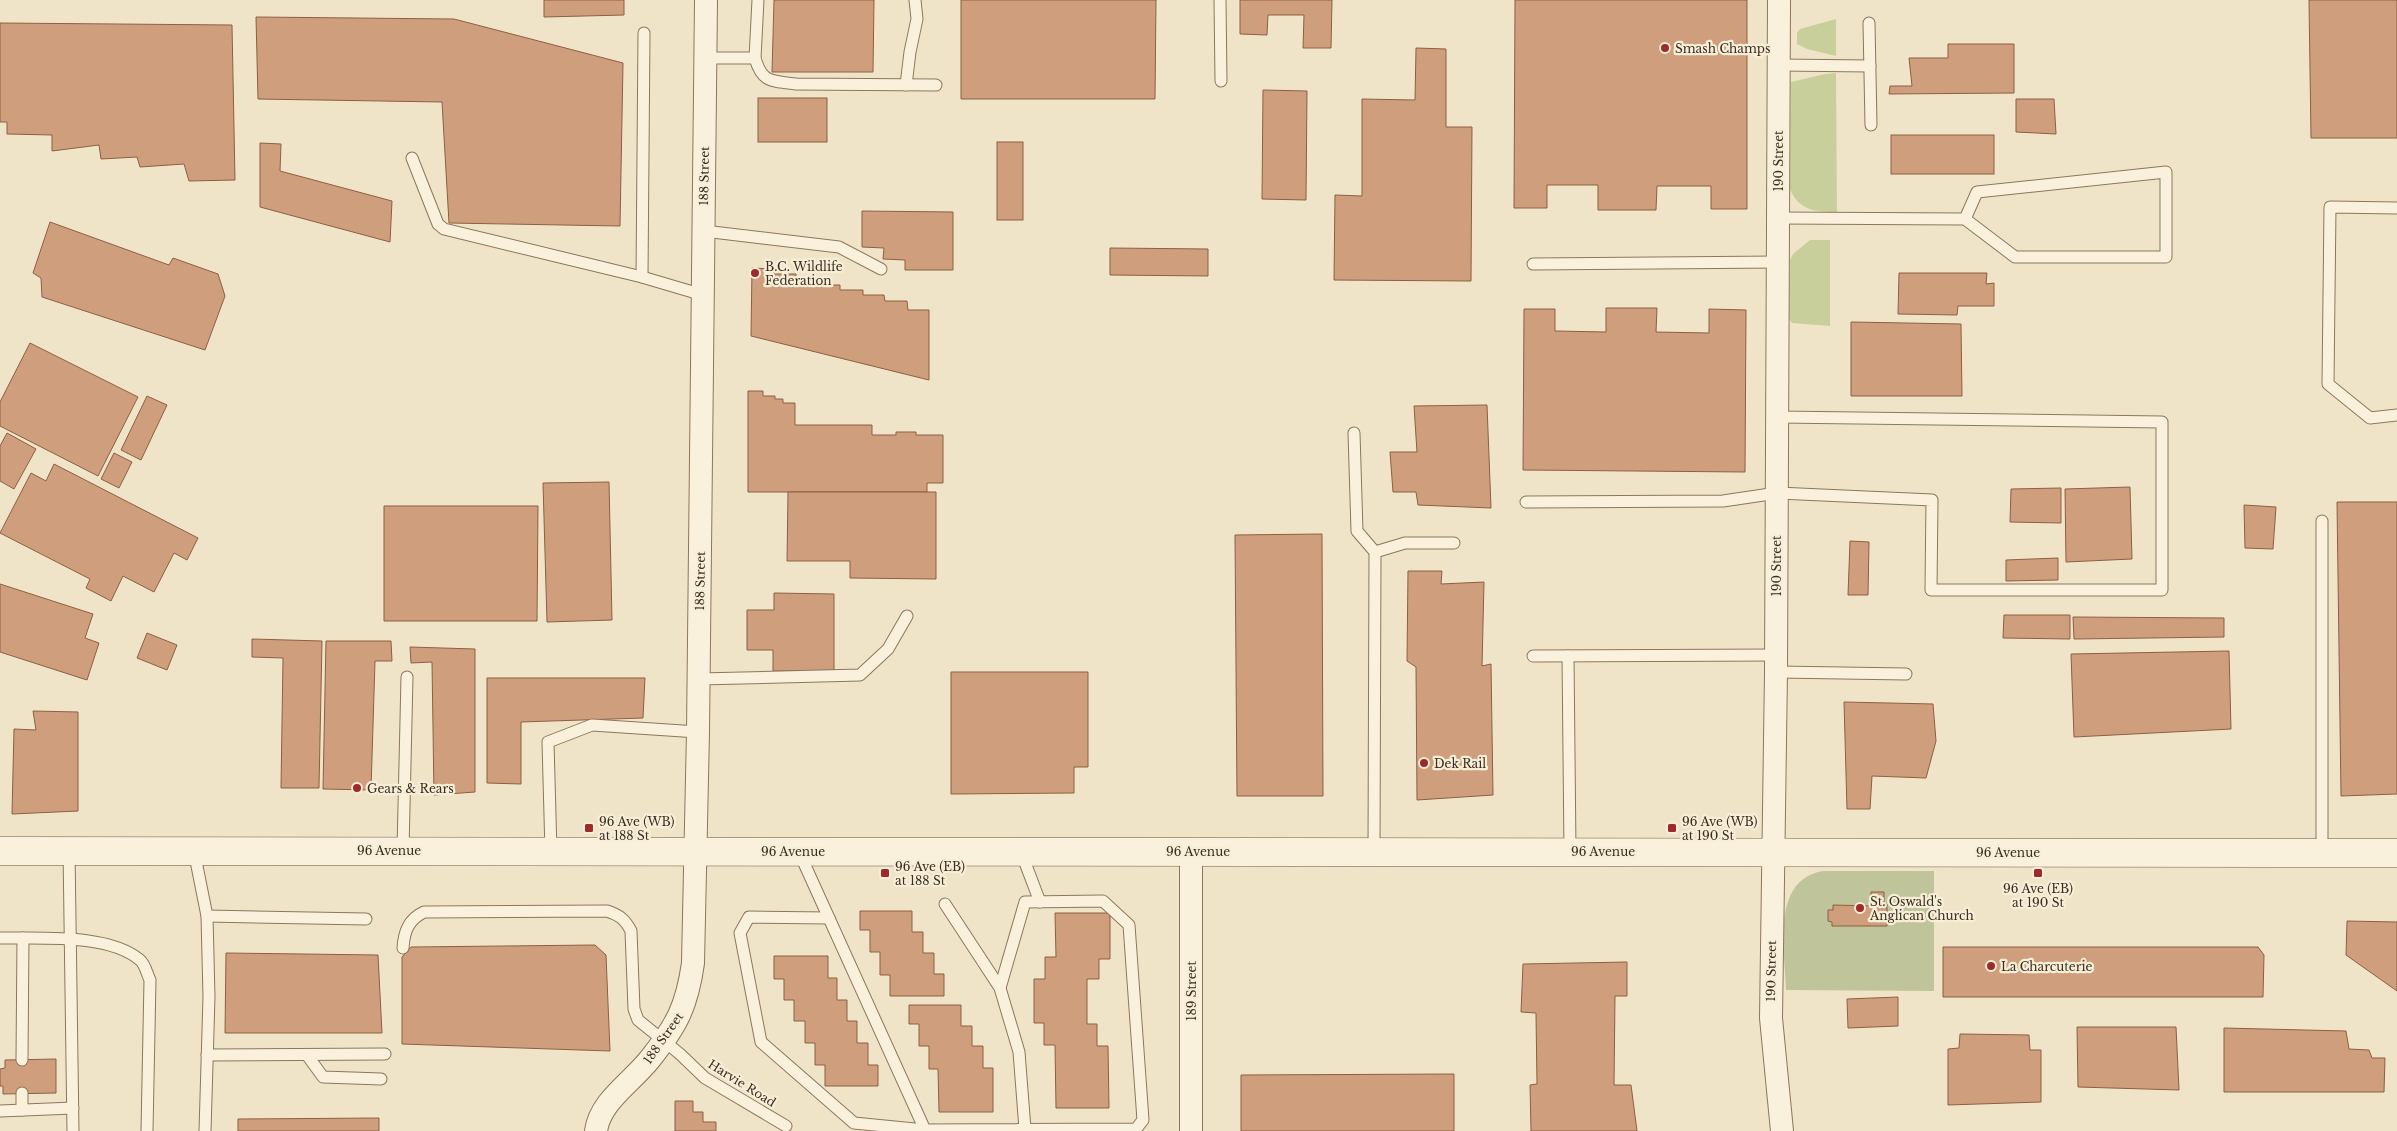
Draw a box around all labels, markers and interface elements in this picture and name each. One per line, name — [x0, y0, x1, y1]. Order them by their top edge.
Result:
place label: Smash Champs — [1675, 41, 1770, 56]
marker: Smash Champs — [1659, 42, 1671, 54]
street label: 190 Street — [1771, 130, 1786, 192]
street label: 188 Street — [696, 146, 712, 206]
place label: B.C. Wildlife Federation — [765, 259, 843, 288]
marker: B.C. Wildlife Federation — [749, 267, 761, 279]
street label: 190 Street — [1769, 535, 1784, 597]
street label: 188 Street — [692, 551, 708, 611]
place label: Dek Rail — [1434, 756, 1486, 771]
marker: Dek Rail — [1418, 757, 1430, 769]
place label: Gears & Rears — [367, 781, 454, 796]
marker: Gears & Rears — [351, 782, 363, 794]
place label: 96 Ave (WB) at 188 St — [599, 814, 674, 843]
place label: 96 Ave (WB) at 190 St — [1682, 814, 1757, 843]
marker: 96 Ave (WB) at 188 St — [583, 822, 595, 834]
marker: 96 Ave (WB) at 190 St — [1666, 822, 1678, 834]
street label: 96 Avenue — [357, 843, 421, 858]
street label: 96 Avenue — [761, 844, 825, 859]
street label: 96 Avenue — [1166, 844, 1230, 859]
street label: 96 Avenue — [1571, 844, 1635, 859]
street label: 96 Avenue — [1976, 845, 2040, 860]
place label: 96 Ave (EB) at 188 St — [895, 859, 965, 888]
marker: 96 Ave (EB) at 188 St — [879, 867, 891, 879]
marker: 96 Ave (EB) at 190 St — [2032, 867, 2044, 879]
place label: 96 Ave (EB) at 190 St — [2003, 881, 2073, 910]
place label: St. Oswald's Anglican Church — [1869, 894, 1974, 923]
marker: St. Oswald's Anglican Church — [1854, 902, 1866, 914]
street label: 190 Street — [1763, 940, 1779, 1002]
place label: La Charcuterie — [2001, 959, 2093, 974]
marker: La Charcuterie — [1985, 960, 1997, 972]
street label: 189 Street — [1184, 961, 1199, 1021]
street label: 188 Street — [640, 1009, 686, 1067]
street label: Harvie Road — [705, 1056, 779, 1110]

